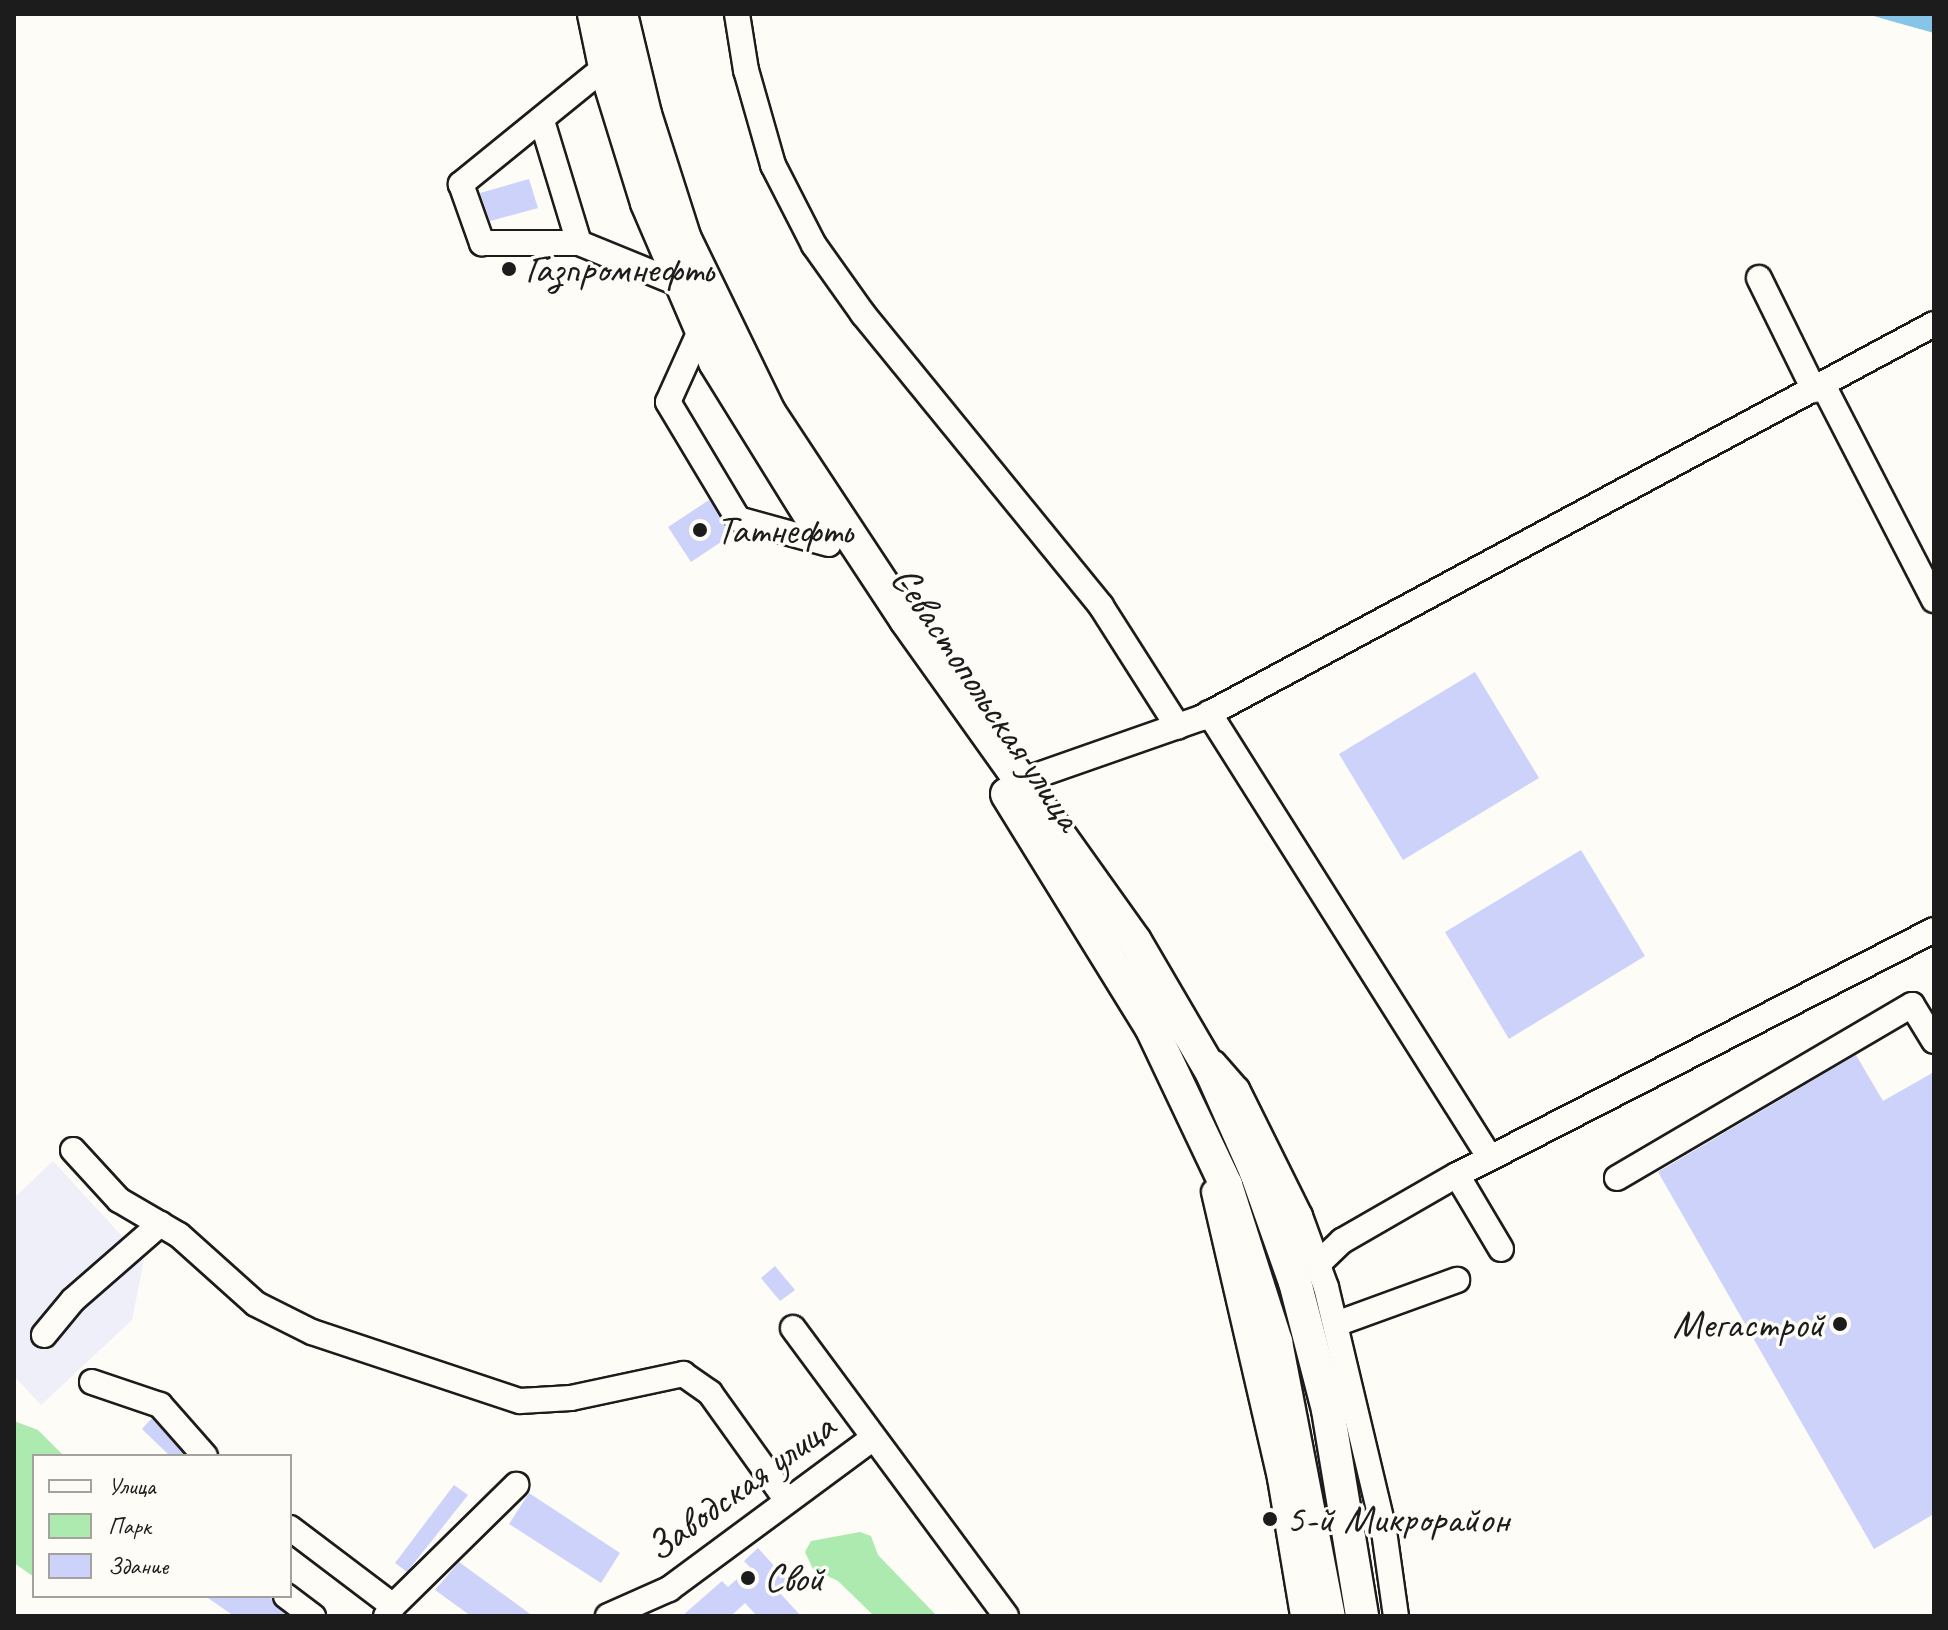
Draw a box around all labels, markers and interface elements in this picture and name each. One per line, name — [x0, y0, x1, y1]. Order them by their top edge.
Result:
place label: Газпромнефть — [525, 245, 713, 293]
marker: Газпромнефть — [500, 260, 518, 278]
place label: Татнефть — [716, 506, 852, 554]
marker: Татнефть — [691, 521, 709, 539]
street label: Севастопольская улица — [881, 557, 1093, 839]
place label: Мегастрой — [1673, 1300, 1824, 1348]
marker: Мегастрой — [1831, 1315, 1849, 1333]
street label: Заводская улица — [635, 1401, 845, 1573]
legend — [32, 1454, 292, 1598]
text: Улица — [108, 1471, 156, 1501]
place label: 5-й Микрорайон — [1286, 1495, 1509, 1543]
marker: 5-й Микрорайон — [1261, 1510, 1279, 1528]
text: Парк — [108, 1511, 151, 1541]
text: Здание — [108, 1551, 168, 1581]
place label: Свой — [764, 1554, 824, 1602]
marker: Свой — [739, 1569, 757, 1587]

